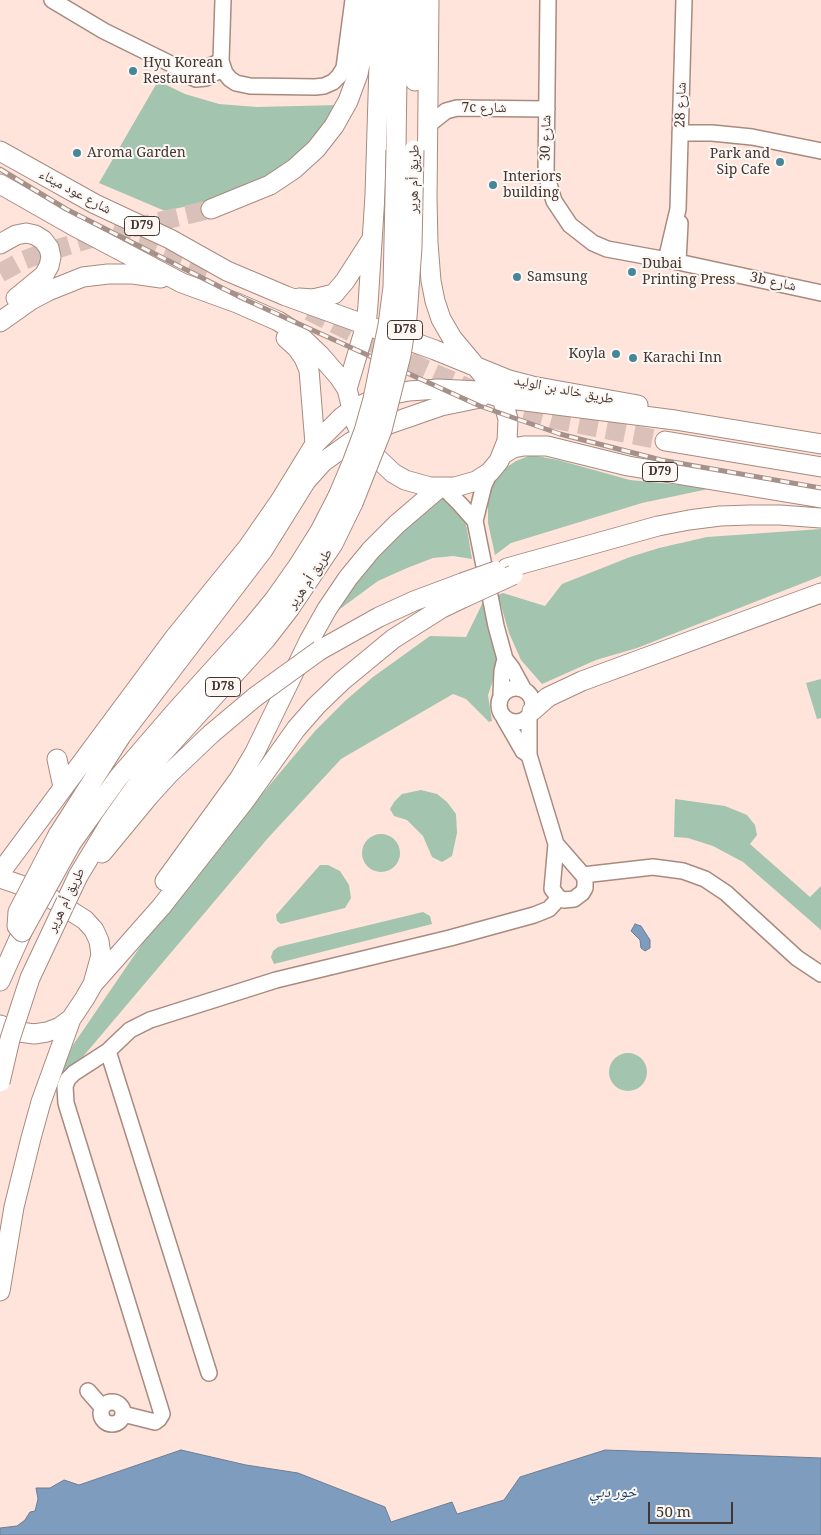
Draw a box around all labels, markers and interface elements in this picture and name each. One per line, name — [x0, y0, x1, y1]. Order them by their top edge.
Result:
place label: Hyu Korean Restaurant — [143, 55, 223, 88]
marker: Hyu Korean Restaurant — [127, 65, 139, 77]
street label: شارع 28 — [672, 82, 690, 128]
street label: 7c شارع — [462, 100, 506, 116]
street label: شارع 30 — [537, 115, 555, 161]
street label: طريق أم هرير — [405, 144, 423, 214]
place label: Aroma Garden — [87, 145, 186, 161]
place label: Park and Sip Cafe — [710, 146, 770, 178]
marker: Aroma Garden — [71, 147, 83, 159]
marker: Park and Sip Cafe — [774, 156, 786, 168]
street label: شارع عود ميثاء — [36, 166, 114, 218]
place label: Interiors building — [503, 169, 562, 202]
marker: Interiors building — [487, 179, 499, 191]
road number: D79 — [124, 217, 160, 236]
place label: Dubai Printing Press — [642, 256, 735, 288]
marker: Dubai Printing Press — [626, 266, 638, 278]
place label: Samsung — [527, 269, 587, 285]
street label: 3b شارع — [748, 269, 798, 295]
marker: Samsung — [511, 271, 523, 283]
road number: D78 — [388, 320, 422, 340]
place label: Koyla — [569, 346, 606, 362]
marker: Koyla — [610, 348, 622, 360]
place label: Karachi Inn — [643, 350, 722, 366]
marker: Karachi Inn — [627, 352, 639, 364]
street label: طريق خالد بن الوليد — [513, 372, 615, 408]
road number: D79 — [642, 462, 678, 482]
street label: طريق أم هرير — [284, 546, 336, 612]
road number: D78 — [206, 678, 240, 696]
street label: طريق أم هرير — [43, 865, 89, 935]
water label: خور دبي — [590, 1484, 636, 1502]
scale bar — [651, 1492, 736, 1524]
text: 50 m — [656, 1501, 691, 1521]

